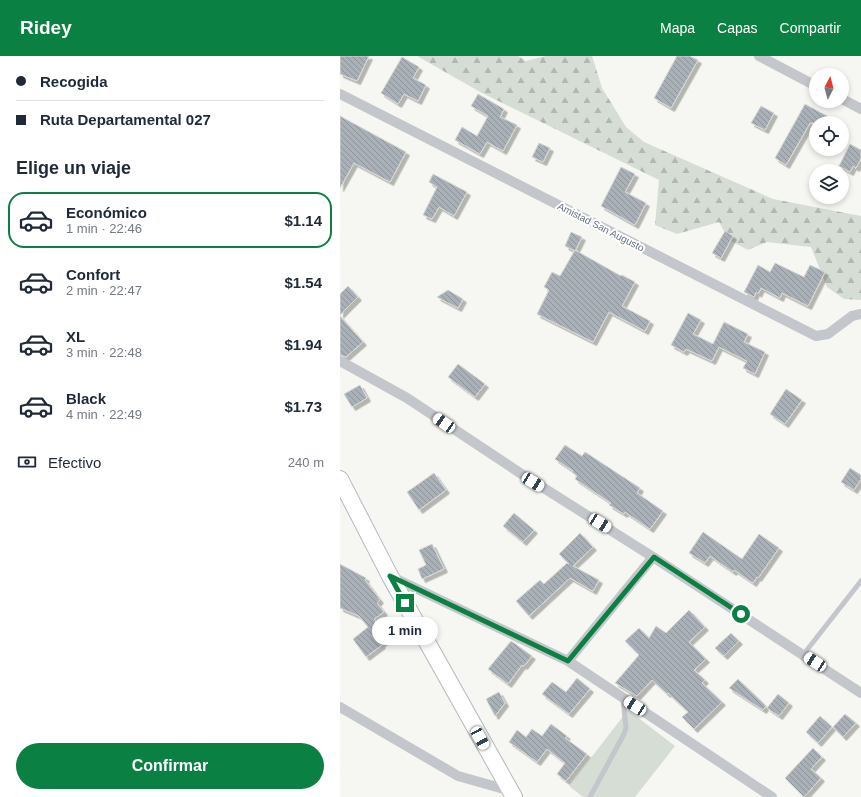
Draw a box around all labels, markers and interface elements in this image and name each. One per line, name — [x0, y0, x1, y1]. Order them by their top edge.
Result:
text: Ridey — [20, 17, 72, 38]
text: Mapa — [660, 20, 695, 36]
text: Capas — [717, 20, 758, 36]
text: Compartir — [780, 20, 841, 36]
north arrow — [809, 68, 849, 108]
map controls — [809, 68, 849, 204]
text: Recogida — [40, 73, 108, 90]
text: Ruta Departamental 027 — [40, 111, 211, 128]
button: locate — [809, 116, 849, 156]
text: Elige un viaje — [16, 158, 131, 178]
button: layers — [809, 164, 849, 204]
street label: Amistad San Augusto — [556, 200, 646, 254]
icon: car — [18, 202, 54, 238]
text: Económico — [66, 204, 147, 221]
text: $1.14 — [284, 212, 322, 229]
text: 1 min · 22:46 — [66, 221, 142, 236]
icon: car — [18, 264, 54, 300]
text: Confort — [66, 266, 120, 283]
text: $1.54 — [284, 274, 322, 291]
text: 2 min · 22:47 — [66, 283, 142, 298]
icon: car — [18, 326, 54, 362]
text: XL — [66, 328, 85, 345]
text: $1.94 — [284, 336, 322, 353]
text: 3 min · 22:48 — [66, 345, 142, 360]
icon: car — [18, 388, 54, 424]
text: Black — [66, 390, 106, 407]
text: $1.73 — [284, 398, 322, 415]
text: 4 min · 22:49 — [66, 407, 142, 422]
car — [431, 411, 457, 435]
icon: cash — [16, 451, 38, 473]
text: Efectivo — [48, 454, 101, 471]
text: 240 m — [288, 455, 324, 470]
car — [520, 471, 546, 493]
car — [587, 512, 613, 534]
route end — [396, 594, 414, 612]
route start — [732, 605, 750, 623]
callout: 1 min — [372, 617, 438, 645]
text: 1 min — [388, 623, 422, 638]
car — [802, 650, 828, 674]
car — [622, 694, 648, 718]
car — [469, 725, 491, 751]
button: Confirmar — [16, 743, 324, 789]

